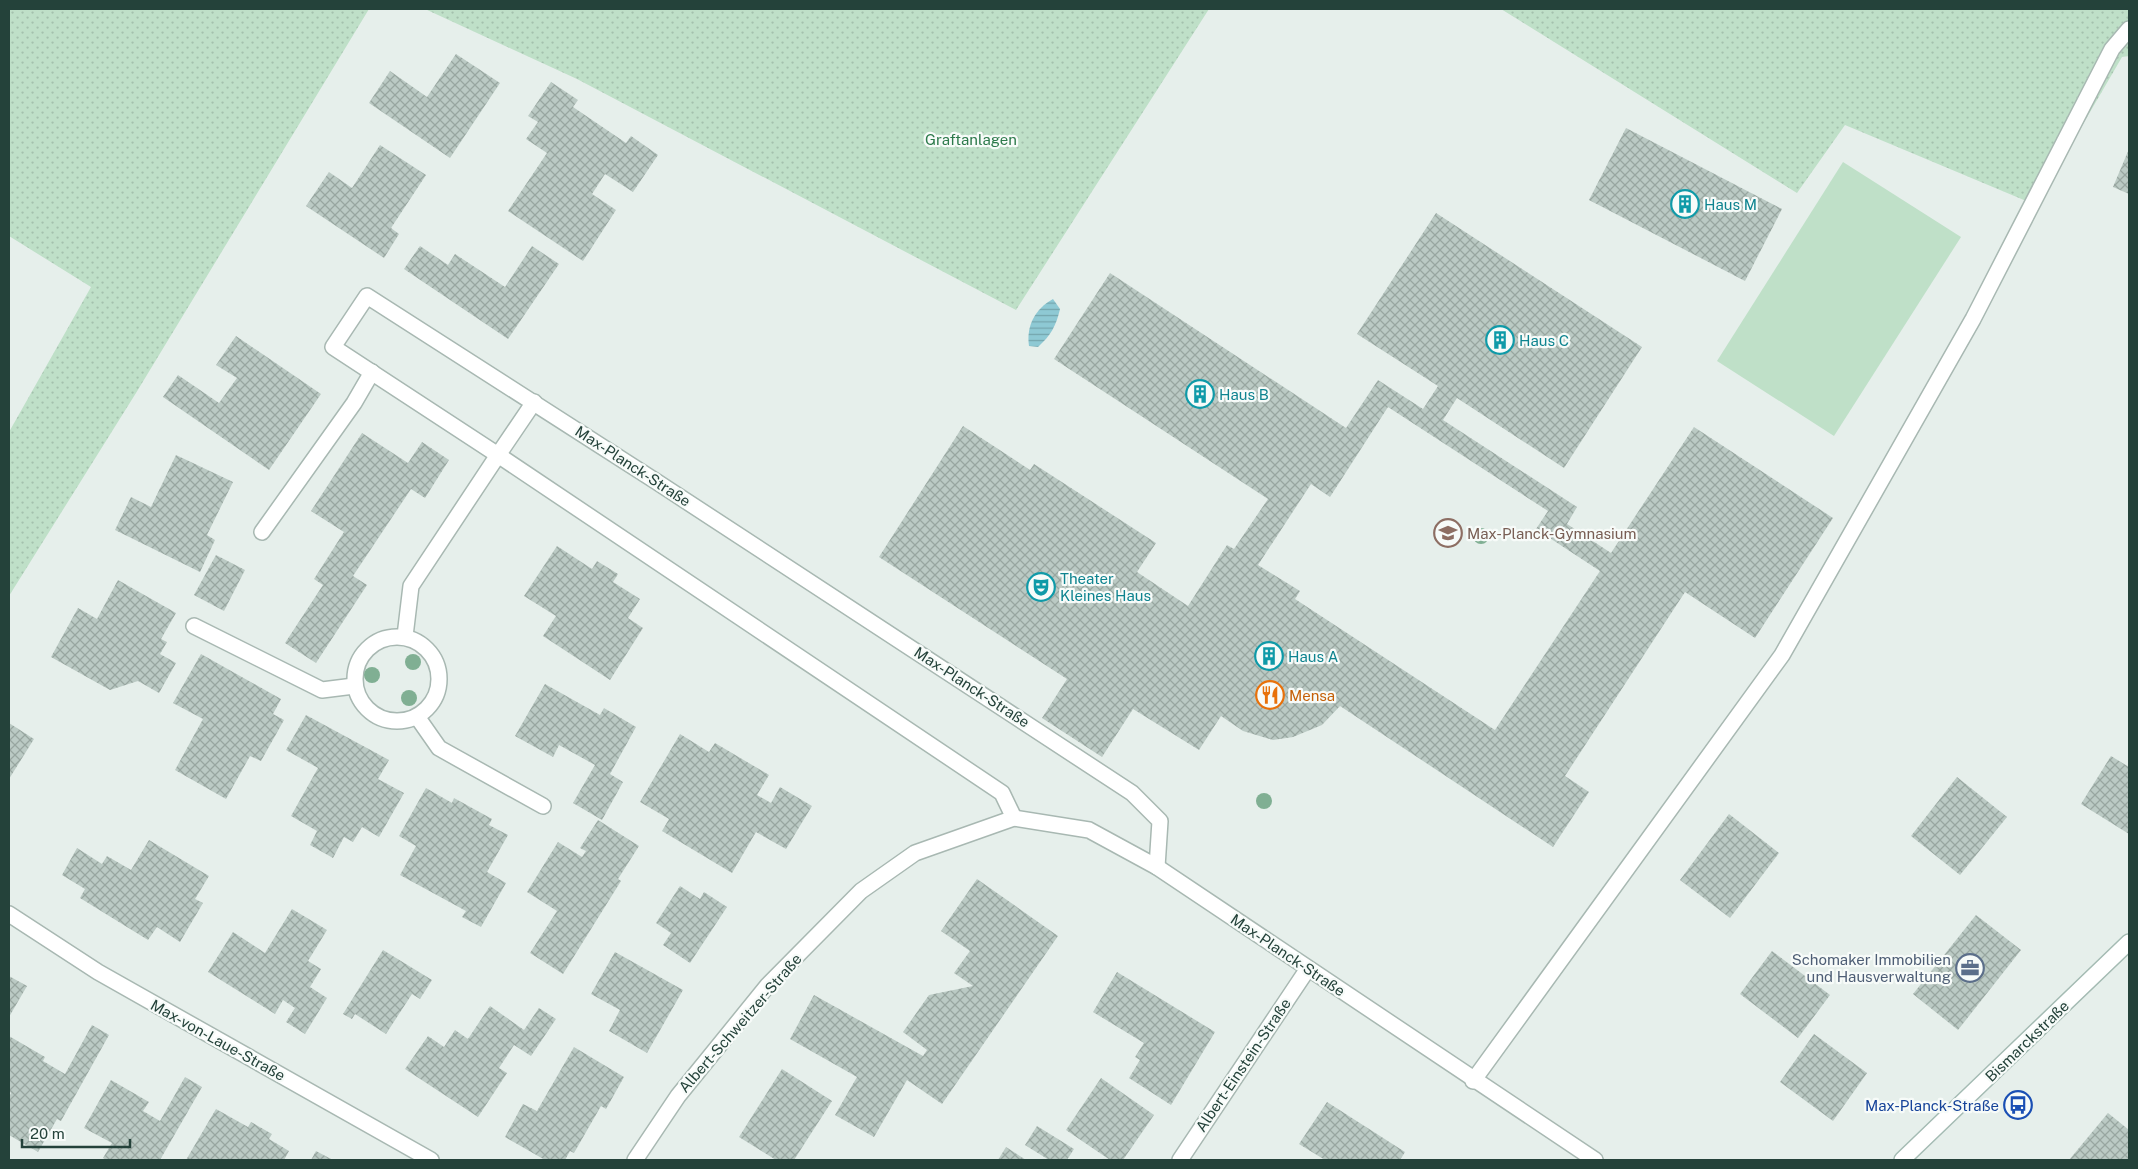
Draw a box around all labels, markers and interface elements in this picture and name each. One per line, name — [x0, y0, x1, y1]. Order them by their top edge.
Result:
park label: Graftanlagen — [925, 131, 1017, 148]
building icon: Haus M — [1670, 189, 1700, 219]
place label: Haus M — [1704, 196, 1757, 213]
building icon: Haus C — [1485, 325, 1515, 355]
place label: Haus C — [1519, 332, 1569, 349]
building icon: Haus B — [1185, 379, 1215, 409]
place label: Haus B — [1219, 386, 1269, 403]
street label: Max-Planck-Straße — [572, 422, 694, 510]
school or university icon: Max-Planck-Gymnasium — [1433, 518, 1463, 548]
place label: Max-Planck-Gymnasium — [1467, 525, 1636, 542]
place label: Theater Kleines Haus — [1060, 570, 1151, 604]
theatre icon: Theater Kleines Haus — [1026, 572, 1056, 602]
building icon: Haus A — [1254, 641, 1284, 671]
street label: Max-Planck-Straße — [911, 643, 1033, 731]
place label: Haus A — [1288, 648, 1339, 665]
restaurant icon: Mensa — [1255, 680, 1285, 710]
place label: Mensa — [1289, 687, 1335, 704]
street label: Max-Planck-Straße — [1228, 910, 1348, 1000]
street label: Albert-Schweitzer-Straße — [675, 950, 805, 1096]
place label: Schomaker Immobilien und Hausverwaltung — [1792, 951, 1951, 985]
office icon: Schomaker Immobilien und Hausverwaltung — [1955, 953, 1985, 983]
street label: Albert-Einstein-Straße — [1192, 995, 1294, 1135]
street label: Max-von-Laue-Straße — [148, 996, 288, 1084]
street label: Bismarckstraße — [1982, 997, 2072, 1085]
bus stop icon: Max-Planck-Straße — [2003, 1090, 2033, 1120]
place label: Max-Planck-Straße — [1865, 1097, 1999, 1114]
scale bar — [22, 1116, 130, 1148]
text: 20 m — [30, 1125, 65, 1142]

